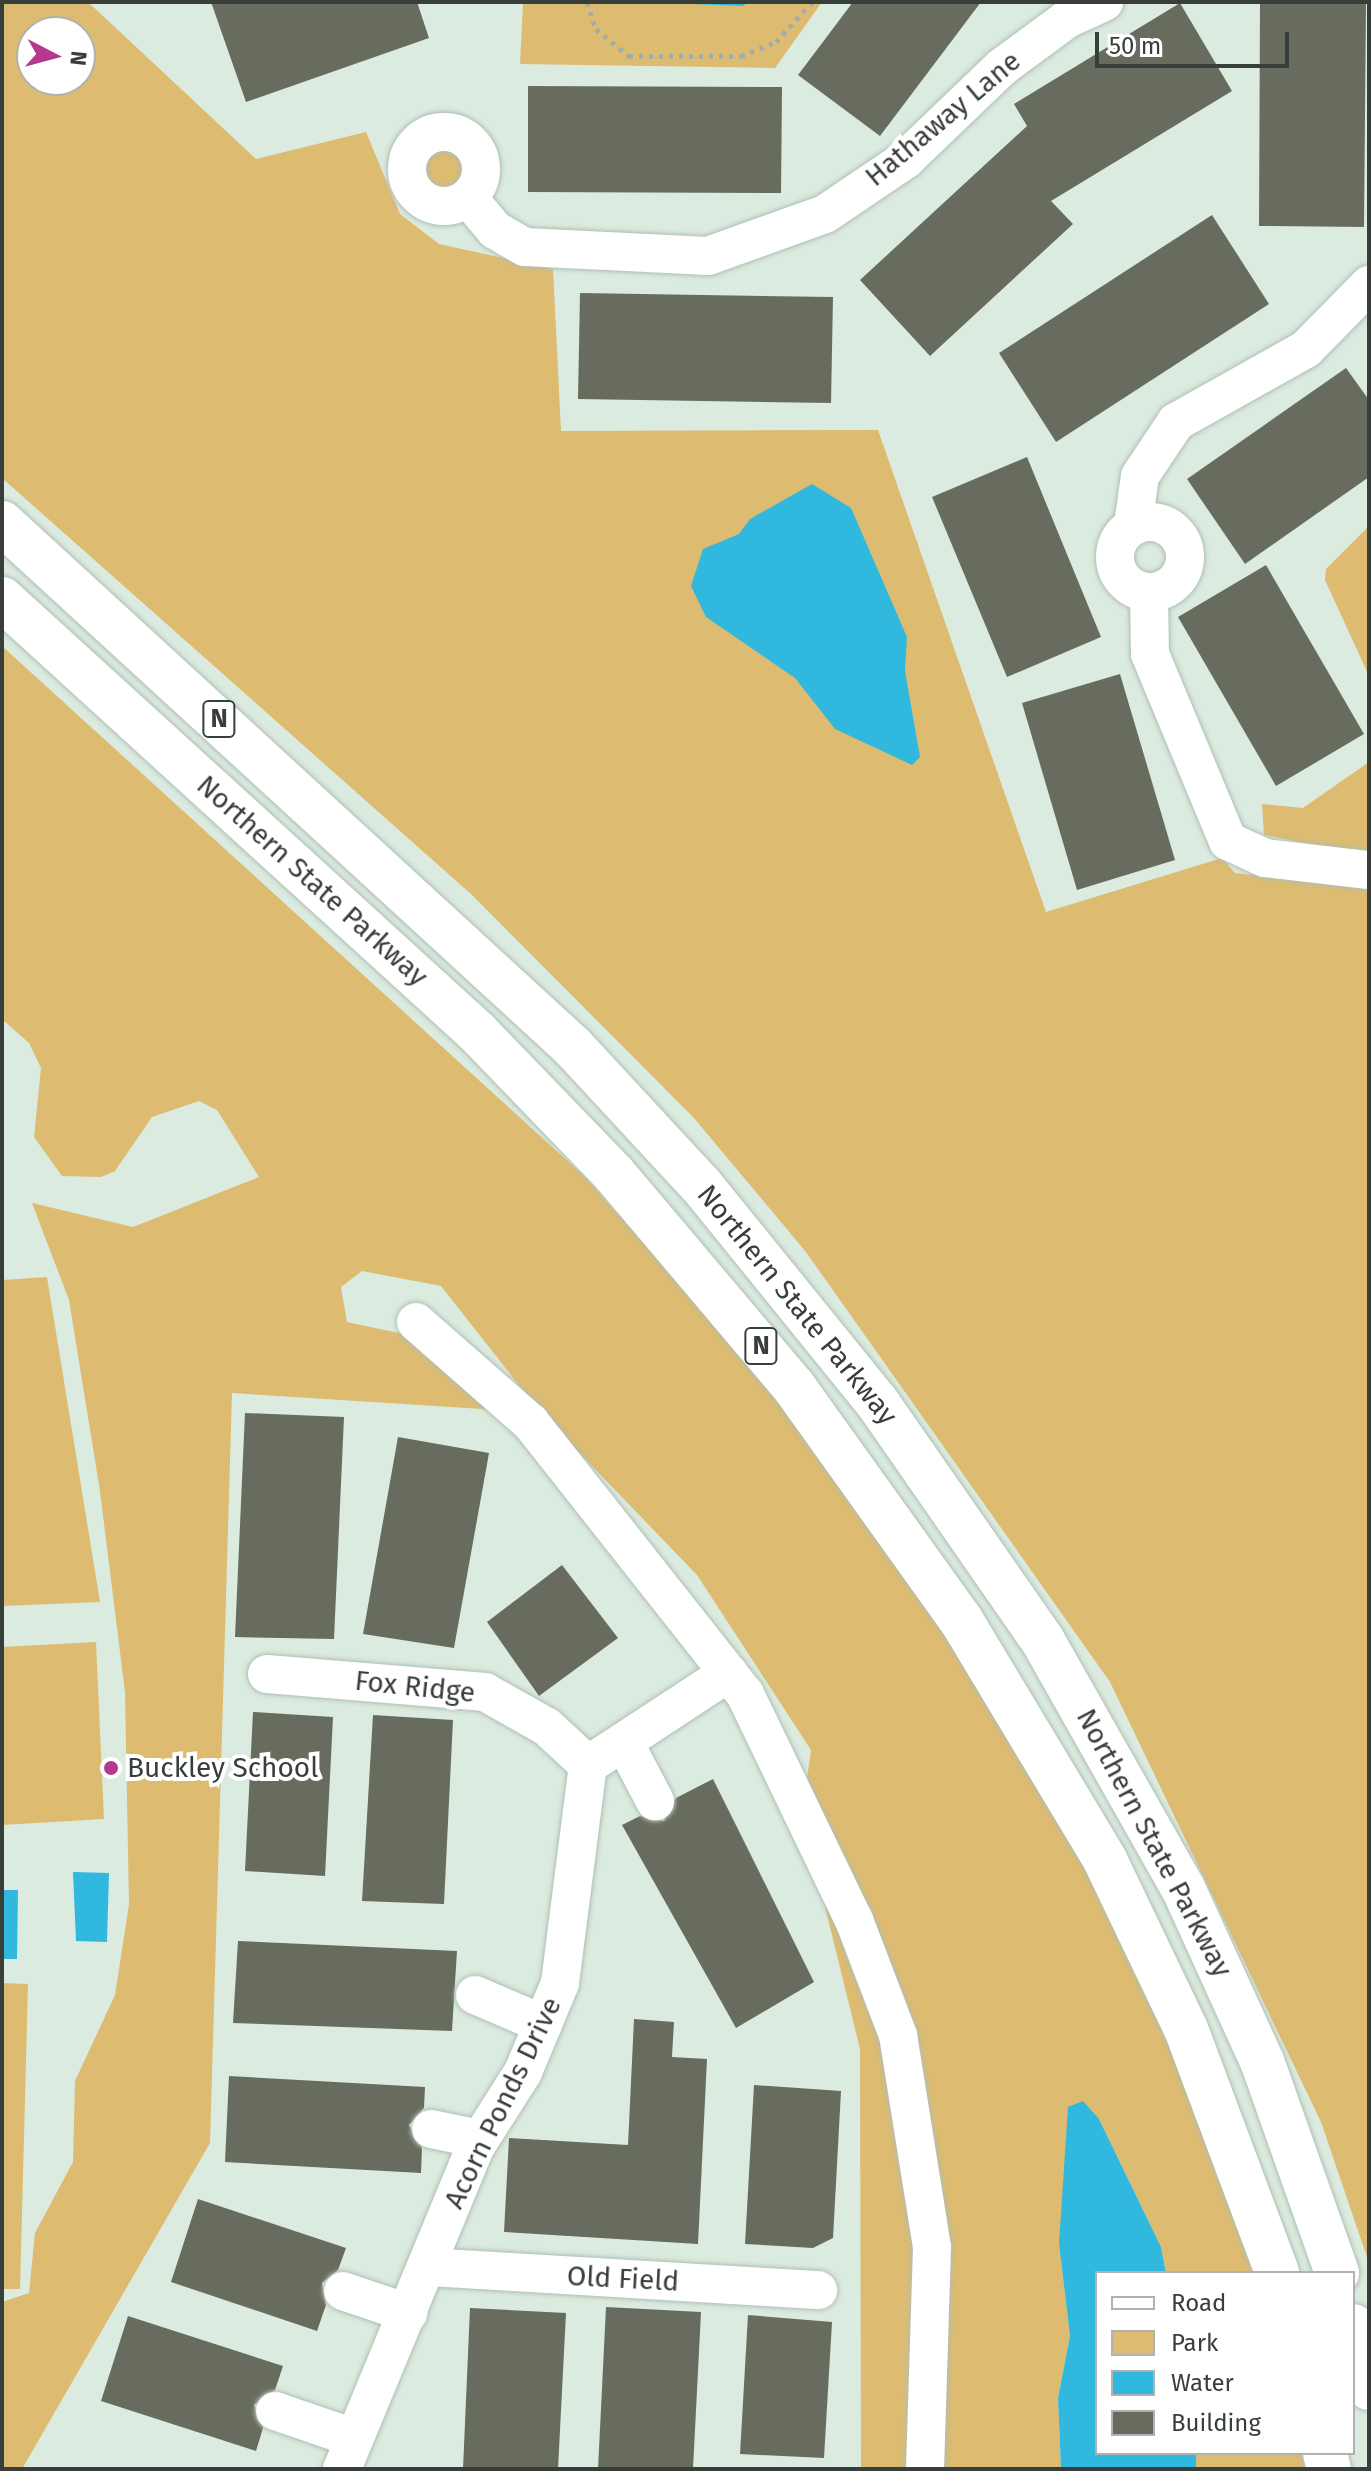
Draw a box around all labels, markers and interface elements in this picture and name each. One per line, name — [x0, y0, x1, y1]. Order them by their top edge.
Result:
north arrow — [16, 16, 96, 96]
scale bar — [1099, 16, 1293, 66]
text: 50 m — [1109, 32, 1161, 60]
street label: Hathaway Lane — [859, 44, 1027, 194]
text: N — [64, 50, 93, 67]
road number: N — [201, 697, 237, 741]
street label: Northern State Parkway — [190, 769, 434, 993]
street label: Northern State Parkway — [690, 1178, 904, 1432]
road number: N — [743, 1324, 779, 1368]
street label: Fox Ridge — [353, 1664, 477, 1710]
street label: Northern State Parkway — [1069, 1703, 1239, 1983]
place label: Buckley School — [127, 1751, 318, 1785]
marker: Buckley School — [102, 1759, 120, 1777]
street label: Acorn Ponds Drive — [437, 1992, 569, 2214]
street label: Old Field — [566, 2259, 680, 2299]
legend — [1095, 2271, 1355, 2455]
text: Road — [1171, 2289, 1226, 2317]
text: Park — [1171, 2329, 1218, 2357]
text: Water — [1171, 2369, 1234, 2397]
text: Building — [1171, 2409, 1261, 2437]

